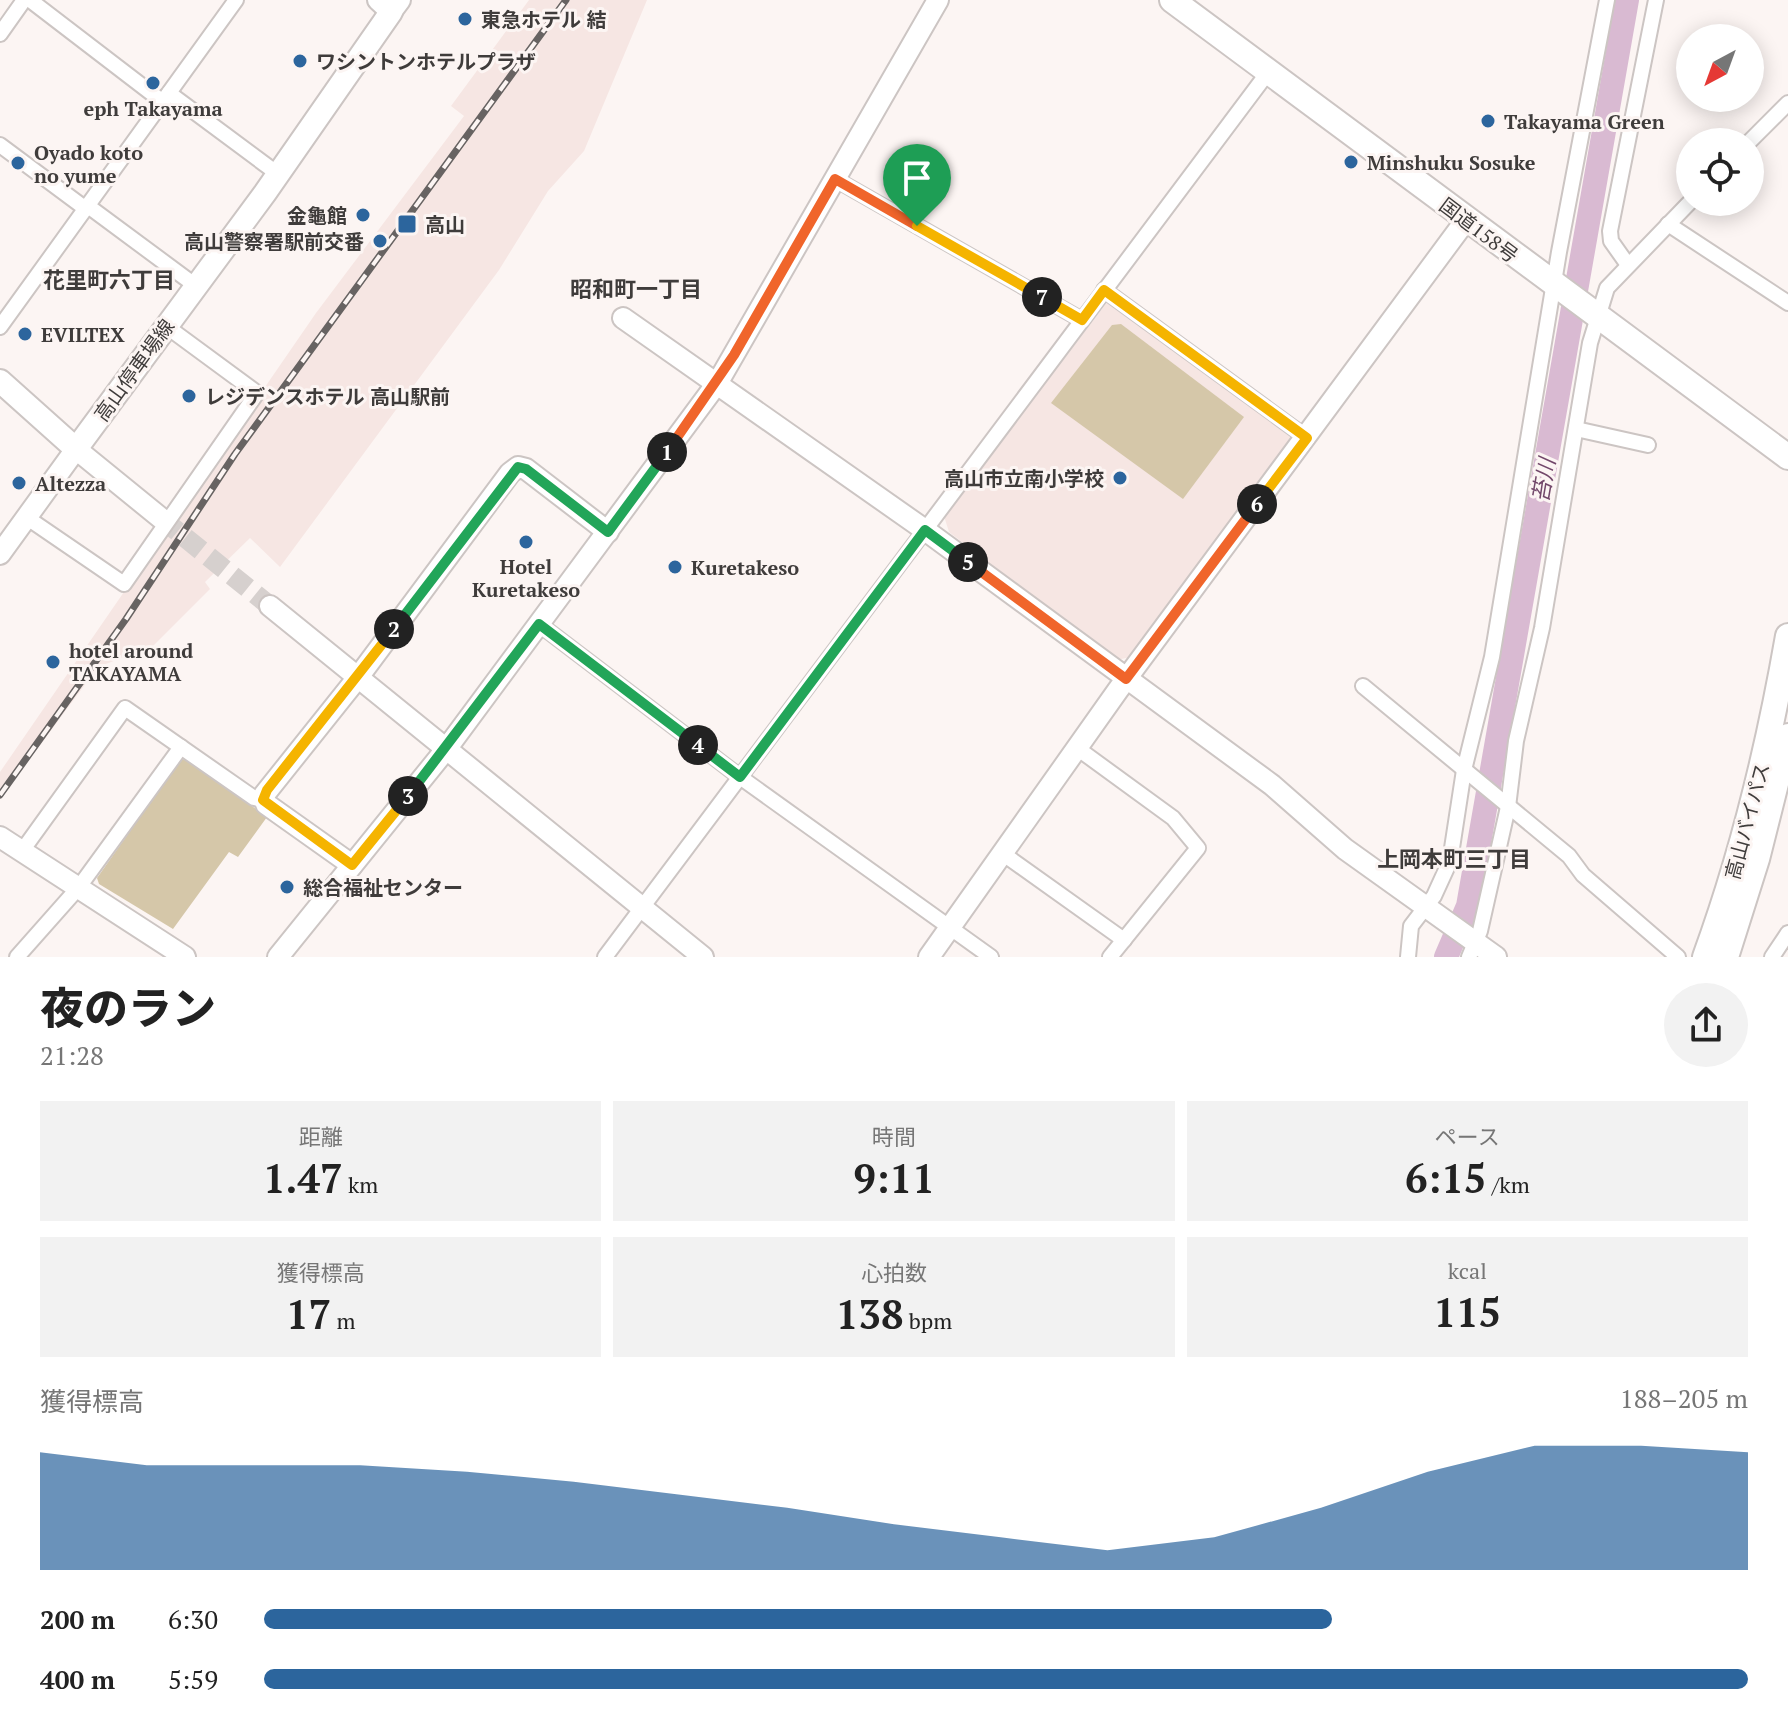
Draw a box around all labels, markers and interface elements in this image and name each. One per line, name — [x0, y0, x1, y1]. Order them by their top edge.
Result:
place label: 東急ホテル 結 — [481, 6, 606, 33]
marker: 東急ホテル 結 — [456, 10, 474, 28]
north arrow — [1676, 24, 1764, 112]
map controls — [1676, 24, 1764, 216]
place label: ワシントンホテルプラザ — [316, 48, 536, 75]
marker: ワシントンホテルプラザ — [291, 52, 309, 70]
marker: eph Takayama — [144, 74, 162, 92]
place label: eph Takayama — [83, 95, 223, 122]
place label: Takayama Green — [1504, 108, 1665, 135]
marker: Takayama Green — [1479, 112, 1497, 130]
button: locate — [1676, 128, 1764, 216]
place label: Oyado koto no yume — [34, 139, 143, 189]
pin — [883, 144, 951, 226]
place label: Minshuku Sosuke — [1367, 149, 1536, 176]
marker: Minshuku Sosuke — [1342, 153, 1360, 171]
marker: Oyado koto no yume — [9, 154, 27, 172]
icon: arrive — [895, 156, 939, 200]
street label: 国道158号 — [1434, 192, 1524, 268]
place label: 金龜館 — [287, 202, 347, 229]
marker: 金龜館 — [354, 206, 372, 224]
place label: 高山 — [425, 211, 465, 238]
marker: 高山 — [396, 213, 418, 235]
place label: 高山警察署駅前交番 — [184, 228, 364, 255]
marker: 高山警察署駅前交番 — [371, 232, 389, 250]
district label: 花里町六丁目 — [43, 265, 175, 294]
district label: 昭和町一丁目 — [570, 274, 702, 303]
pin: 7 — [1022, 277, 1062, 317]
text: 7 — [1036, 282, 1048, 311]
street label: 高山停車場線 — [88, 314, 180, 426]
place label: EVILTEX — [41, 321, 125, 348]
marker: EVILTEX — [16, 325, 34, 343]
place label: レジデンスホテル 高山駅前 — [205, 383, 450, 410]
marker: レジデンスホテル 高山駅前 — [180, 387, 198, 405]
pin: 1 — [647, 432, 687, 472]
text: 1 — [661, 437, 673, 466]
water label: 苔川 — [1525, 454, 1561, 504]
place label: 高山市立南小学校 — [944, 465, 1104, 492]
marker: 高山市立南小学校 — [1111, 469, 1129, 487]
place label: Altezza — [35, 470, 106, 497]
marker: Altezza — [10, 474, 28, 492]
pin: 6 — [1237, 484, 1277, 524]
text: 6 — [1251, 489, 1263, 518]
marker: Hotel Kuretakeso — [517, 533, 535, 551]
pin: 5 — [948, 542, 988, 582]
text: 5 — [962, 547, 974, 576]
place label: Hotel Kuretakeso — [472, 553, 580, 603]
place label: Kuretakeso — [691, 554, 799, 581]
marker: Kuretakeso — [666, 558, 684, 576]
pin: 2 — [374, 609, 414, 649]
text: 2 — [388, 614, 400, 643]
place label: hotel around TAKAYAMA — [69, 637, 193, 687]
marker: hotel around TAKAYAMA — [44, 653, 62, 671]
pin: 4 — [678, 725, 718, 765]
text: 4 — [692, 730, 704, 759]
street label: 高山バイパス — [1718, 760, 1776, 882]
pin: 3 — [388, 776, 428, 816]
text: 3 — [402, 781, 414, 810]
district label: 上岡本町三丁目 — [1377, 844, 1531, 873]
place label: 総合福祉センター — [303, 874, 463, 901]
marker: 総合福祉センター — [278, 878, 296, 896]
text: 夜のラン — [40, 978, 216, 1037]
button: share — [1664, 983, 1748, 1067]
text: 21:28 — [40, 1038, 104, 1072]
text: 距離 — [299, 1122, 343, 1151]
text: 時間 — [872, 1122, 916, 1151]
text: ペース — [1435, 1122, 1500, 1151]
text: 1.47 — [263, 1151, 343, 1204]
text: 9:11 — [853, 1151, 935, 1204]
text: 6:15 — [1405, 1151, 1486, 1204]
text: km — [343, 1170, 378, 1199]
text: /km — [1486, 1170, 1530, 1199]
text: kcal — [1448, 1256, 1487, 1285]
text: 獲得標高 — [277, 1258, 365, 1287]
text: 心拍数 — [861, 1258, 927, 1287]
text: 115 — [1433, 1285, 1501, 1338]
text: 17 — [286, 1287, 331, 1340]
text: 138 — [836, 1287, 904, 1340]
text: m — [331, 1306, 355, 1335]
text: bpm — [904, 1306, 952, 1335]
text: 188–205 m — [1620, 1381, 1748, 1415]
text: 獲得標高 — [40, 1384, 144, 1418]
text: 200 m — [40, 1602, 115, 1636]
text: 6:30 — [168, 1602, 218, 1636]
text: 400 m — [40, 1662, 115, 1696]
text: 5:59 — [168, 1662, 218, 1696]

